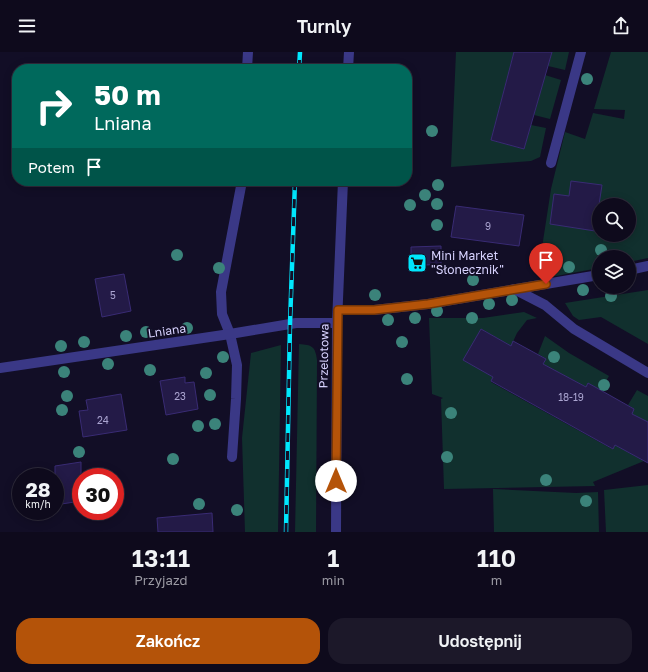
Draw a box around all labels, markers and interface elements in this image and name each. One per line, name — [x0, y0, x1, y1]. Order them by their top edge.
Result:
icon: menu — [16, 15, 38, 37]
text: Turnly — [297, 15, 351, 37]
icon: share — [610, 15, 632, 37]
text: 50 m — [94, 78, 161, 111]
icon: right — [28, 80, 80, 132]
text: Lniana — [94, 112, 152, 134]
icon: arrive — [83, 156, 105, 178]
text: Potem — [28, 158, 75, 176]
map controls — [592, 198, 636, 294]
button: search — [592, 198, 636, 242]
house number: 9 — [485, 220, 491, 232]
pin — [529, 243, 563, 284]
place label: Mini Market "Słonecznik" — [431, 248, 504, 277]
icon: arrive — [535, 249, 557, 271]
button: layers — [592, 250, 636, 294]
supermarket icon: Mini Market "Słonecznik" — [406, 252, 428, 274]
house number: 5 — [110, 289, 116, 301]
street label: Lniana — [147, 320, 187, 341]
street label: Przelotowa — [315, 323, 332, 389]
house number: 23 — [174, 390, 186, 402]
house number: 18-19 — [558, 391, 584, 403]
house number: 24 — [97, 414, 109, 426]
position arrow — [315, 460, 357, 502]
speed limit sign: 30 — [72, 468, 124, 520]
text: 28 — [25, 477, 50, 501]
text: km/h — [25, 498, 51, 510]
text: 13:11 — [132, 543, 190, 572]
text: 1 — [327, 543, 339, 572]
text: 110 — [477, 543, 516, 572]
text: Przyjazd — [134, 572, 188, 588]
text: min — [322, 572, 345, 588]
text: m — [491, 572, 502, 588]
button: Zakończ — [16, 618, 320, 664]
button: Udostępnij — [328, 618, 632, 664]

